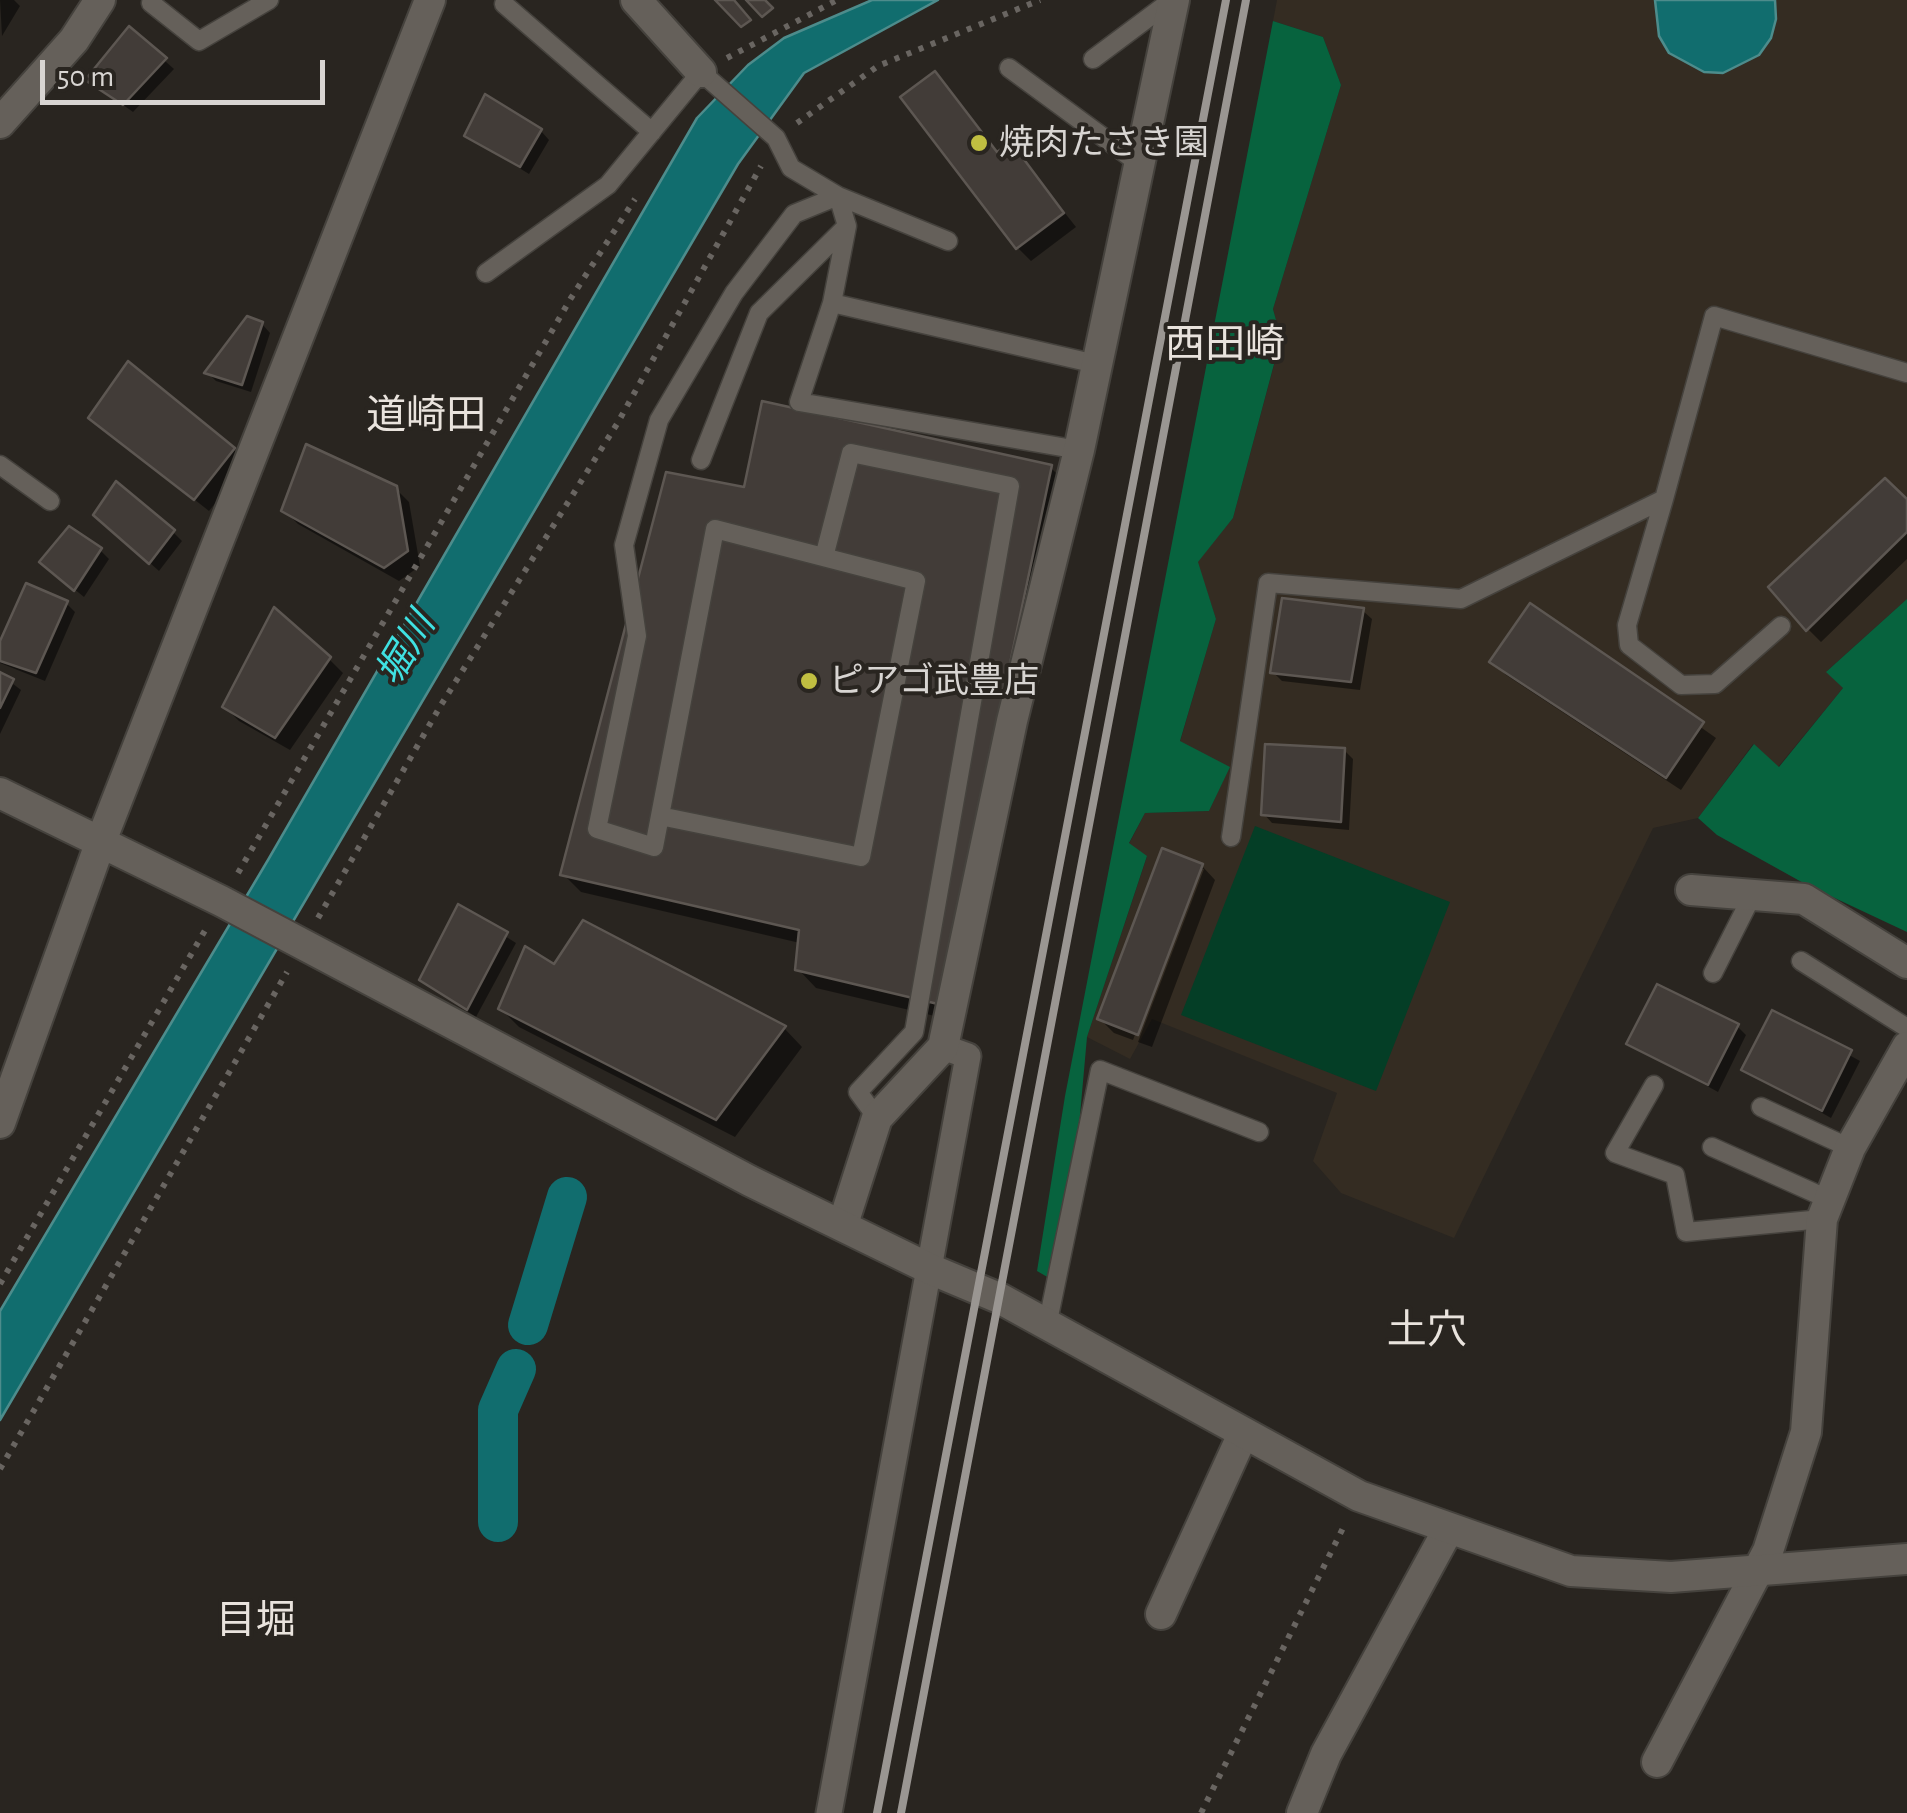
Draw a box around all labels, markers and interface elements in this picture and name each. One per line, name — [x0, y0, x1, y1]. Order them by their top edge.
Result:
scale bar — [45, 40, 330, 102]
text: 50 m — [57, 62, 114, 92]
place label: 焼肉たさき園 — [999, 122, 1209, 164]
marker: 焼肉たさき園 — [968, 132, 990, 154]
district label: 西田崎 — [1165, 321, 1285, 369]
district label: 道崎田 — [366, 392, 486, 440]
water label: 堀川 — [367, 605, 445, 693]
place label: ピアゴ武豊店 — [829, 660, 1039, 702]
marker: ピアゴ武豊店 — [798, 670, 820, 692]
district label: 土穴 — [1387, 1307, 1467, 1355]
district label: 目堀 — [216, 1597, 296, 1645]

